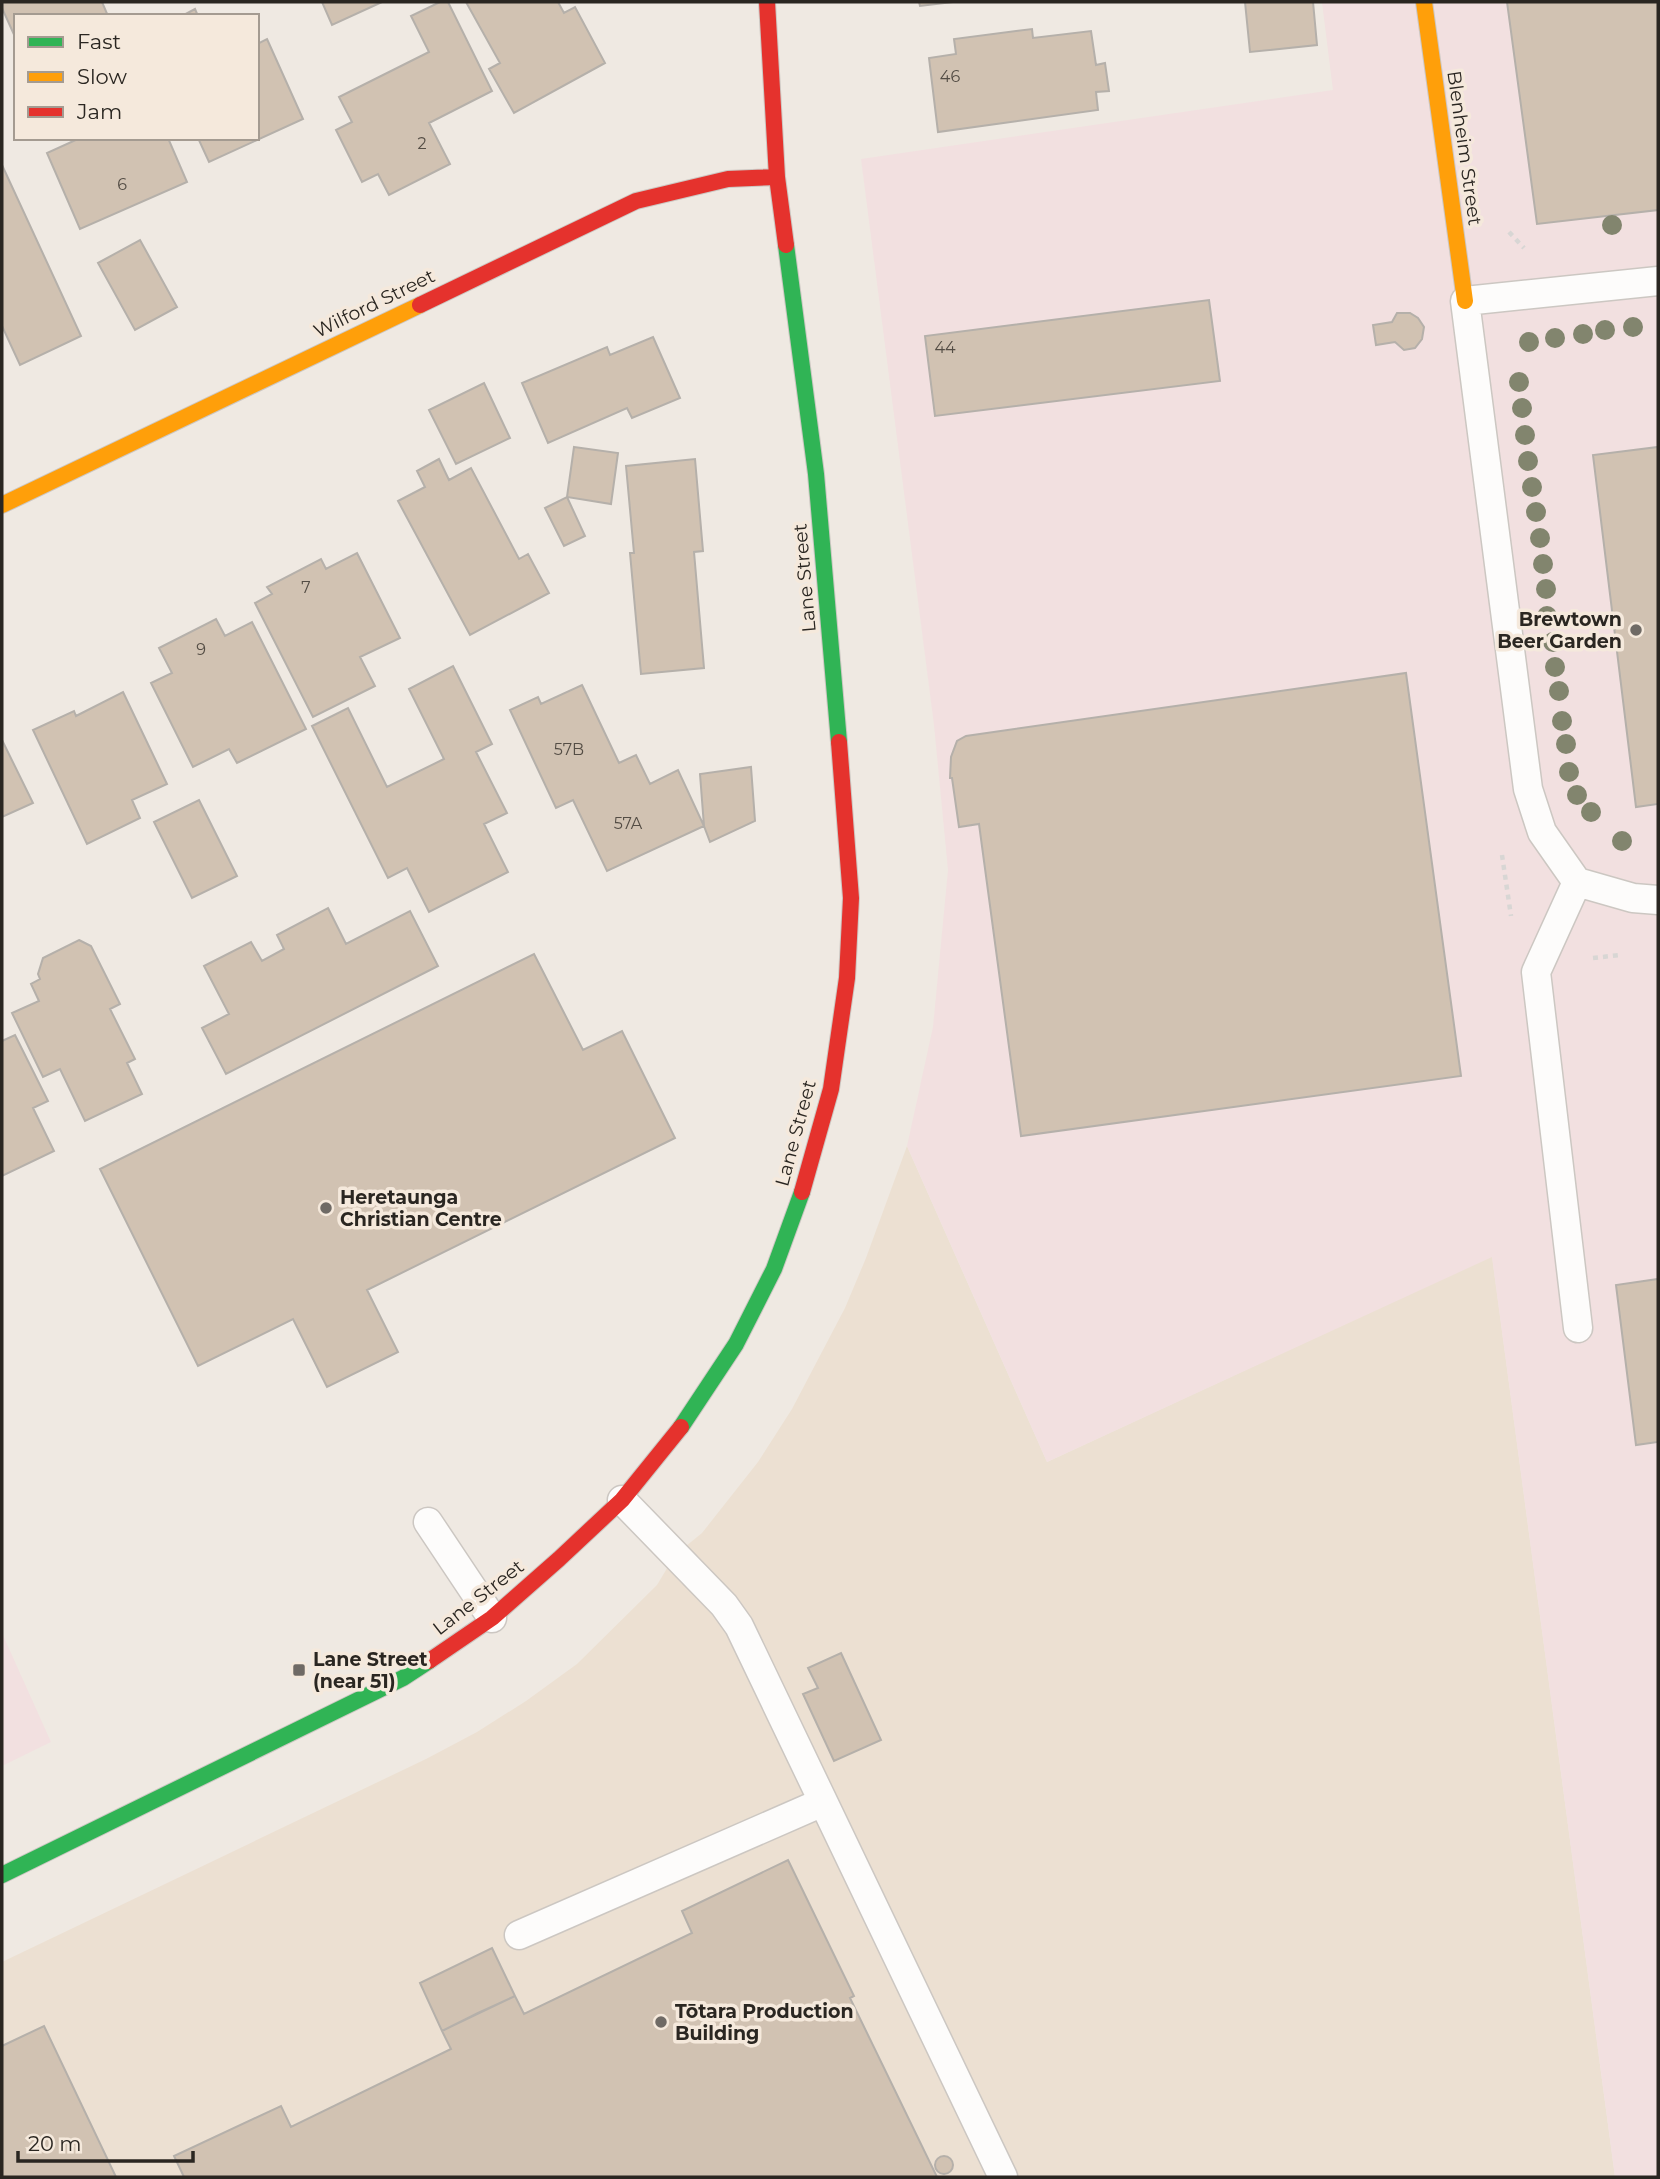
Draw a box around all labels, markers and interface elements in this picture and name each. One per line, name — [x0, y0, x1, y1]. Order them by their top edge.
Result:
legend — [14, 14, 259, 140]
text: Fast — [77, 29, 121, 54]
text: Slow — [77, 64, 127, 89]
house number: 46 — [940, 67, 960, 86]
street label: Blenheim Street — [1442, 69, 1487, 227]
text: Jam — [76, 99, 122, 124]
house number: 2 — [417, 134, 427, 153]
house number: 6 — [117, 175, 127, 194]
street label: Wilford Street — [310, 264, 439, 343]
house number: 44 — [934, 338, 956, 357]
street label: Lane Street — [788, 522, 821, 633]
house number: 7 — [301, 578, 311, 597]
place label: Brewtown Beer Garden — [1497, 608, 1622, 653]
marker: Brewtown Beer Garden — [1628, 622, 1644, 638]
house number: 9 — [196, 640, 206, 659]
house number: 57B — [554, 740, 584, 759]
house number: 57A — [614, 814, 643, 833]
street label: Lane Street — [770, 1077, 821, 1189]
place label: Heretaunga Christian Centre — [340, 1186, 502, 1231]
marker: Heretaunga Christian Centre — [318, 1200, 334, 1216]
street label: Lane Street — [428, 1555, 529, 1640]
place label: Lane Street (near 51) — [313, 1648, 428, 1693]
marker: Lane Street (near 51) — [291, 1662, 307, 1678]
place label: Tōtara Production Building — [675, 2000, 854, 2045]
marker: Tōtara Production Building — [653, 2014, 669, 2030]
scale bar — [18, 2120, 192, 2164]
text: 20 m — [28, 2131, 82, 2156]

